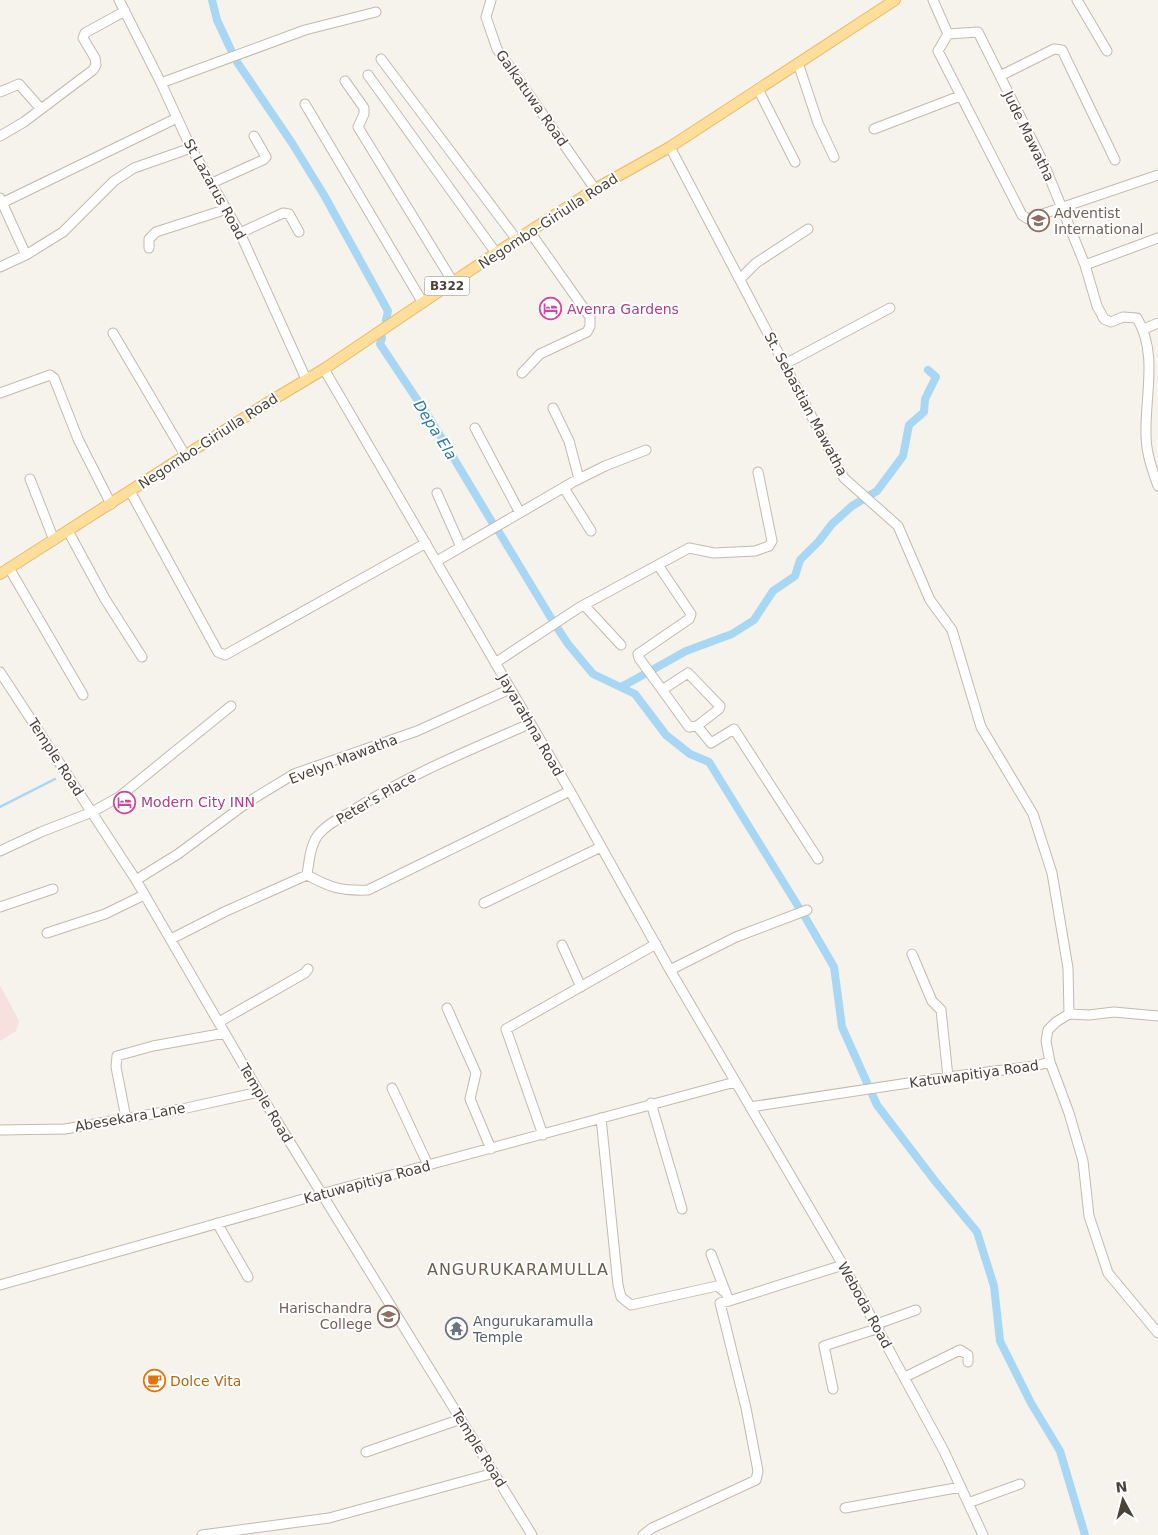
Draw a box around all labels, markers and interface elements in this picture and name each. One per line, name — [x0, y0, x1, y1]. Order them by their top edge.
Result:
street label: Galkatuwa Road — [493, 47, 571, 149]
street label: Jude Mawatha — [1000, 87, 1058, 184]
street label: St Lazarus Road — [181, 136, 249, 242]
street label: Negombo-Giriulla Road — [475, 170, 621, 272]
place label: Adventist International — [1054, 205, 1143, 237]
school or university icon: Adventist International — [1026, 209, 1050, 233]
road number: B322 — [424, 276, 470, 296]
hotel icon: Avenra Gardens — [539, 297, 563, 321]
place label: Avenra Gardens — [567, 301, 679, 317]
street label: St. Sebastian Mawatha — [761, 329, 851, 479]
street label: Negombo-Giriulla Road — [135, 390, 281, 492]
water label: Depa Ela — [410, 397, 460, 463]
street label: Jayarathna Road — [495, 670, 567, 779]
street label: Temple Road — [24, 714, 87, 799]
street label: Evelyn Mawatha — [287, 731, 399, 787]
street label: Peter's Place — [333, 769, 419, 827]
hotel icon: Modern City INN — [113, 790, 137, 814]
place label: Modern City INN — [141, 794, 255, 810]
street label: Katuwapitiya Road — [908, 1057, 1040, 1091]
street label: Temple Road — [236, 1060, 296, 1145]
street label: Abesekara Lane — [73, 1099, 187, 1135]
street label: Katuwapitiya Road — [302, 1157, 432, 1207]
street label: Weboda Road — [835, 1259, 895, 1351]
district label: ANGURUKARAMULLA — [427, 1260, 609, 1279]
place label: Harischandra College — [279, 1300, 372, 1332]
school or university icon: Harischandra College — [376, 1304, 400, 1328]
place label: Angurukaramulla Temple — [472, 1313, 593, 1345]
temple icon: Angurukaramulla Temple — [445, 1317, 469, 1341]
cafe icon: Dolce Vita — [142, 1369, 166, 1393]
place label: Dolce Vita — [170, 1373, 241, 1389]
street label: Temple Road — [448, 1405, 509, 1490]
north arrow — [1098, 1475, 1148, 1525]
text: N — [1115, 1478, 1128, 1496]

